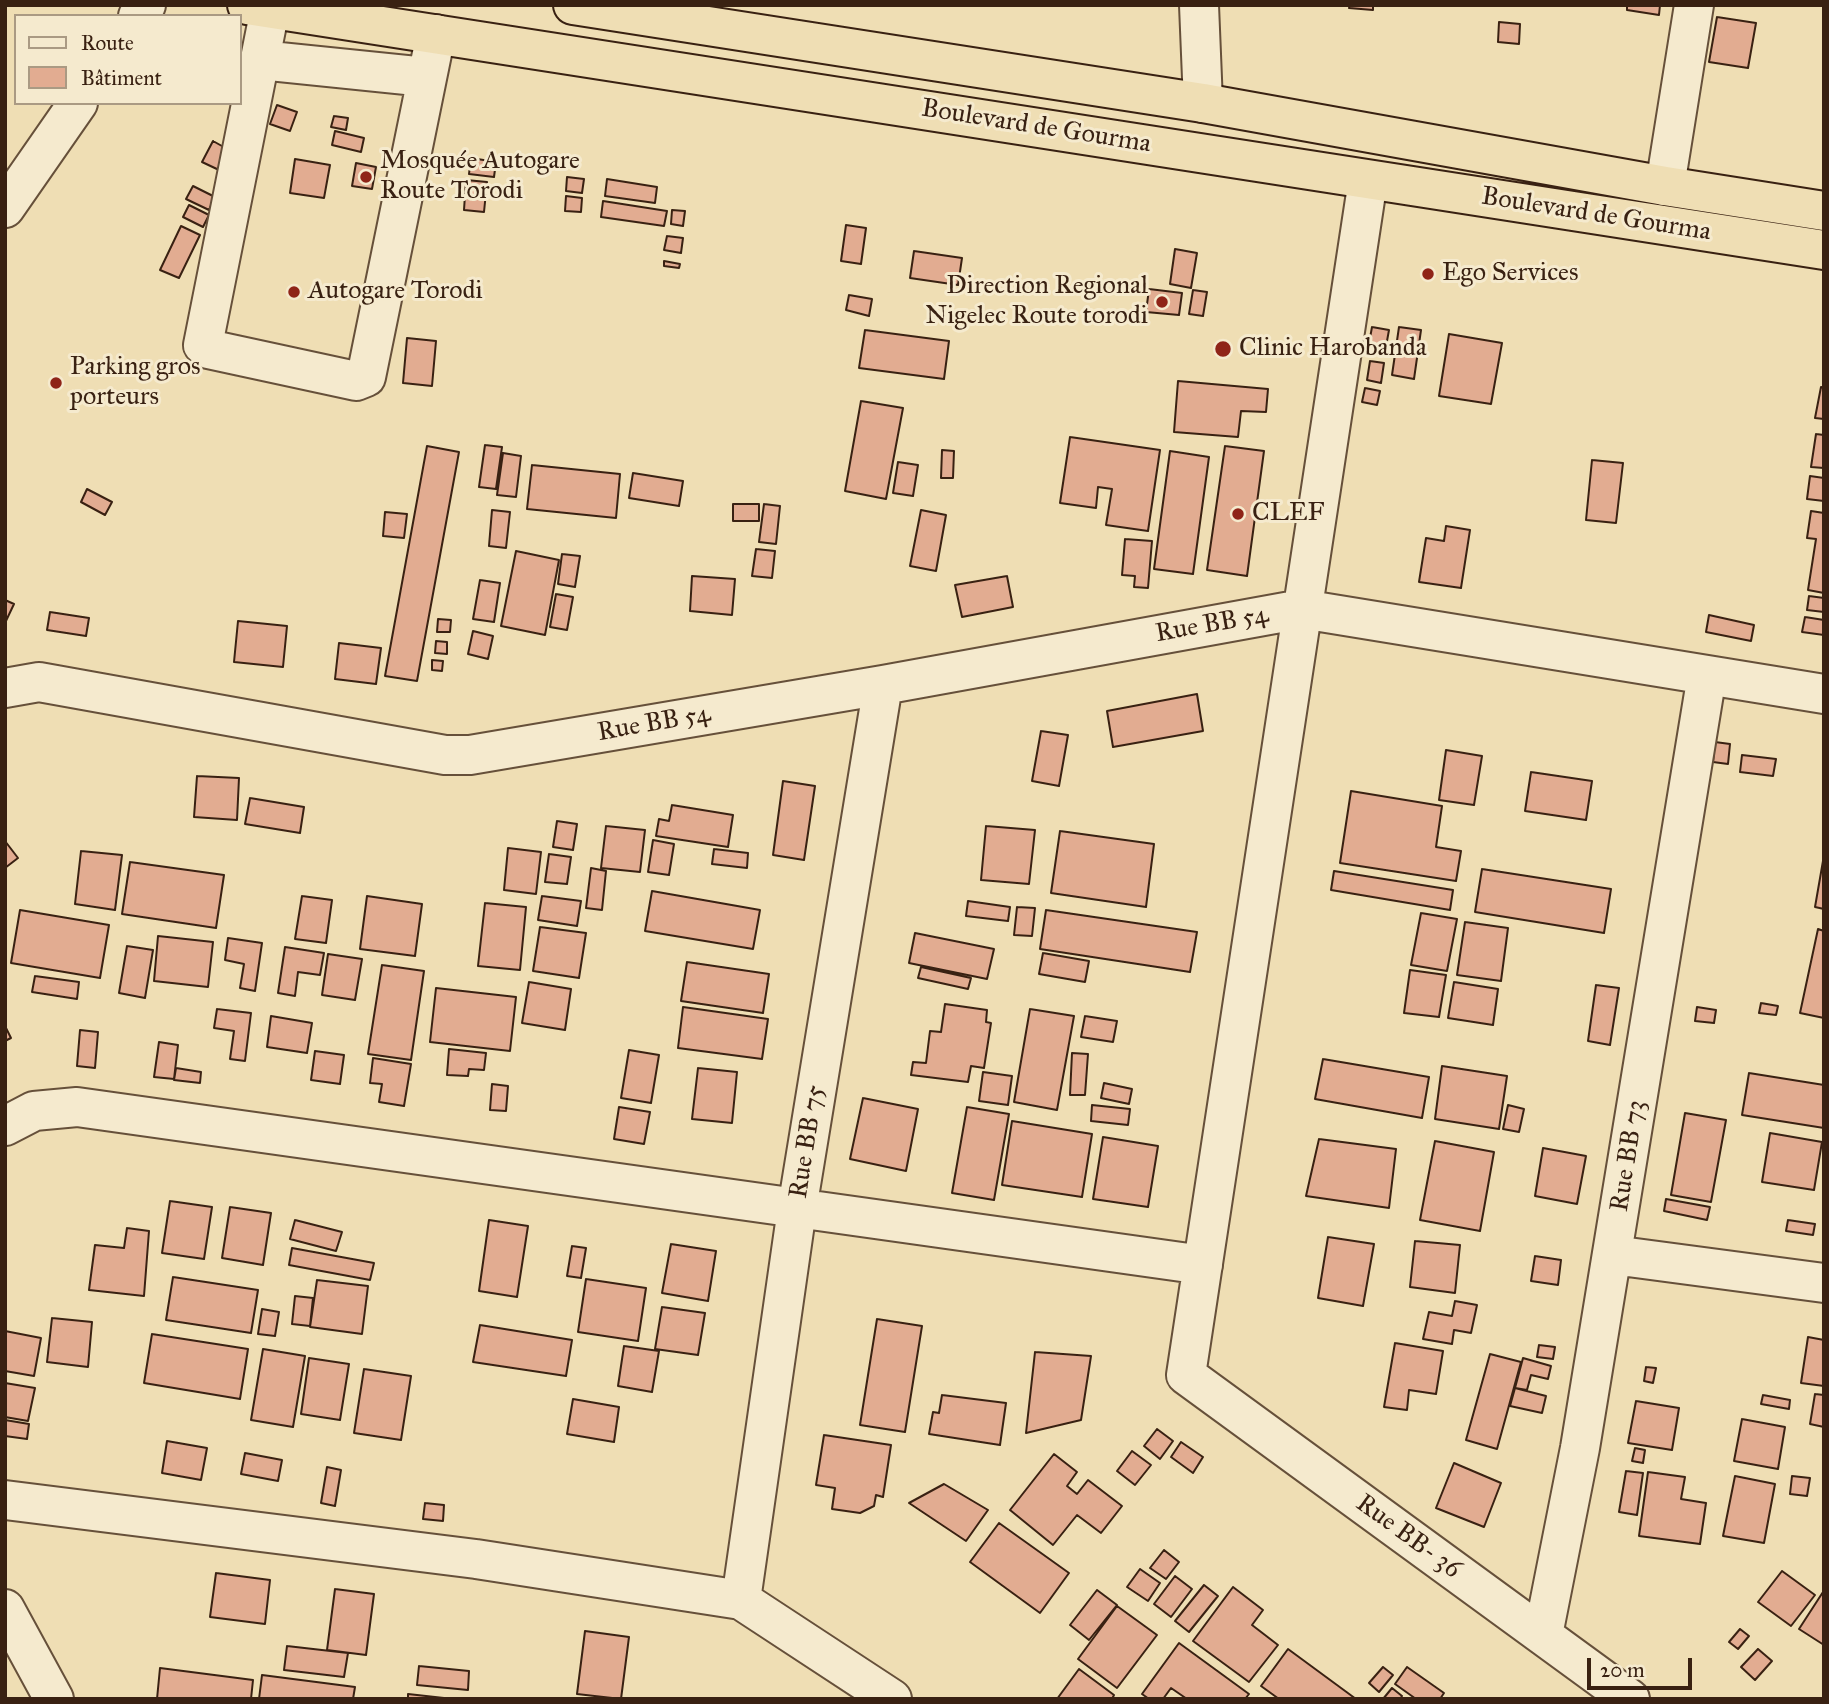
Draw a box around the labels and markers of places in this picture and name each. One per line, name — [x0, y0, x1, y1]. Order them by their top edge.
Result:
place label: Mosquée Autogare Route Torodi — [380, 146, 580, 208]
marker: Mosquée Autogare Route Torodi — [358, 169, 374, 185]
place label: Ego Services — [1442, 258, 1578, 290]
marker: Ego Services — [1420, 266, 1436, 282]
place label: Direction Regional Nigelec Route torodi — [925, 271, 1148, 332]
place label: Autogare Torodi — [308, 276, 483, 308]
marker: Autogare Torodi — [286, 284, 302, 300]
marker: Direction Regional Nigelec Route torodi — [1154, 294, 1170, 310]
place label: Clinic Harobanda — [1239, 333, 1427, 365]
marker: Clinic Harobanda — [1213, 339, 1233, 359]
place label: Parking gros porteurs — [70, 352, 200, 414]
marker: Parking gros porteurs — [48, 375, 64, 391]
place label: CLEF — [1252, 498, 1325, 530]
marker: CLEF — [1230, 506, 1246, 522]

